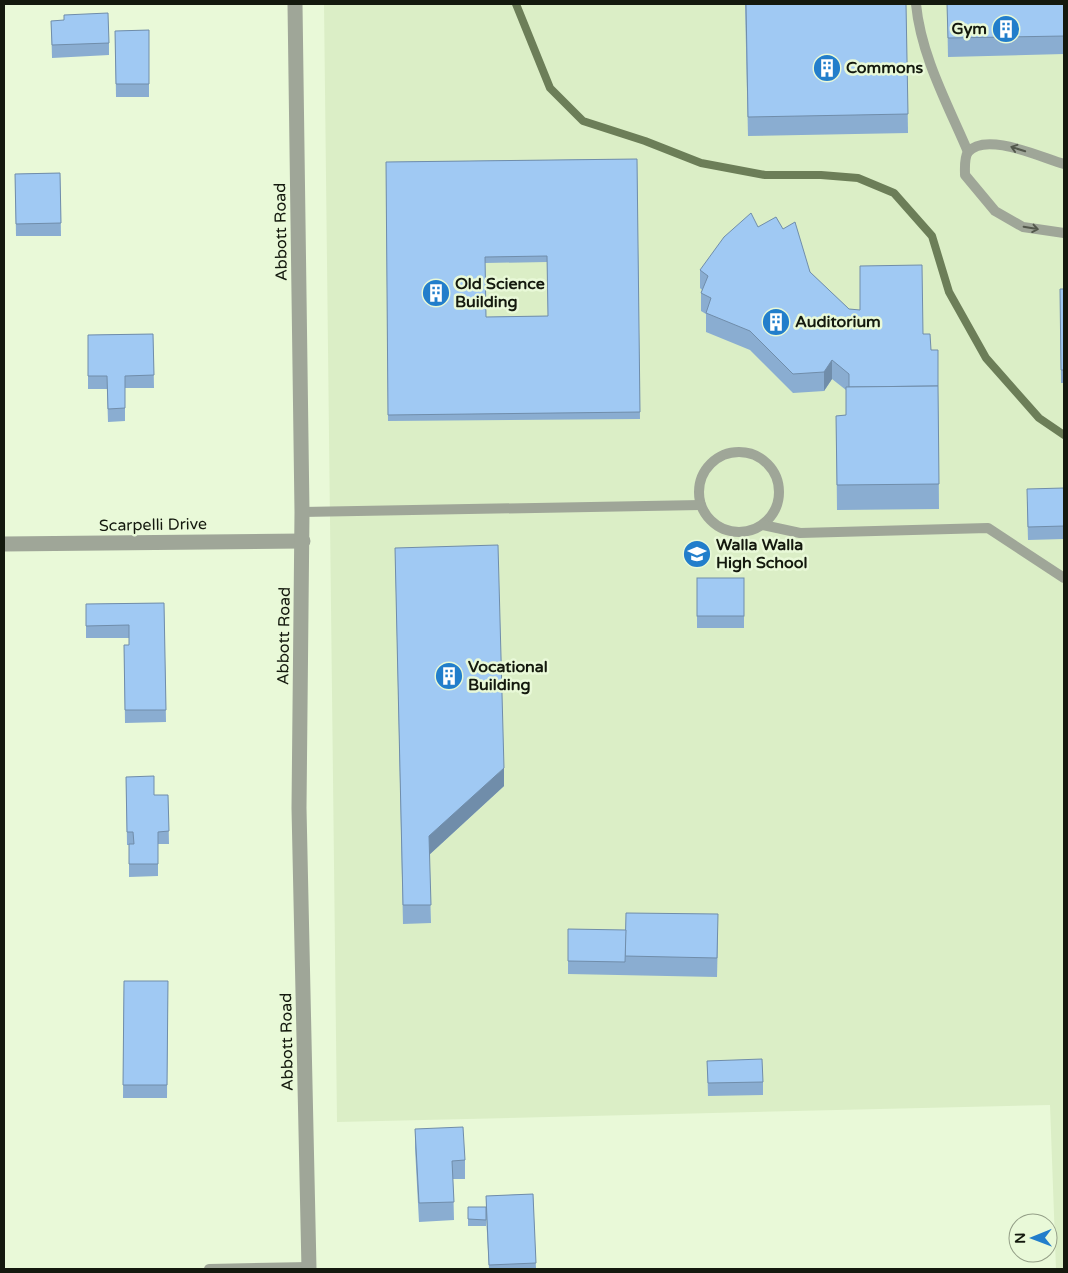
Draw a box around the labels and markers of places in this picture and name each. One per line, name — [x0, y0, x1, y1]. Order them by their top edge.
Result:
building icon: Gym — [991, 14, 1021, 44]
place label: Gym — [952, 19, 987, 39]
building icon: Commons — [812, 53, 842, 83]
place label: Commons — [846, 58, 923, 78]
place label: Old Science Building — [455, 274, 545, 312]
building icon: Old Science Building — [421, 278, 451, 308]
building icon: Auditorium — [761, 307, 791, 337]
place label: Auditorium — [795, 312, 881, 332]
place label: Walla Walla High School — [716, 535, 807, 573]
school or university icon: Walla Walla High School — [682, 539, 712, 569]
place label: Vocational Building — [468, 657, 548, 695]
building icon: Vocational Building — [434, 661, 464, 691]

